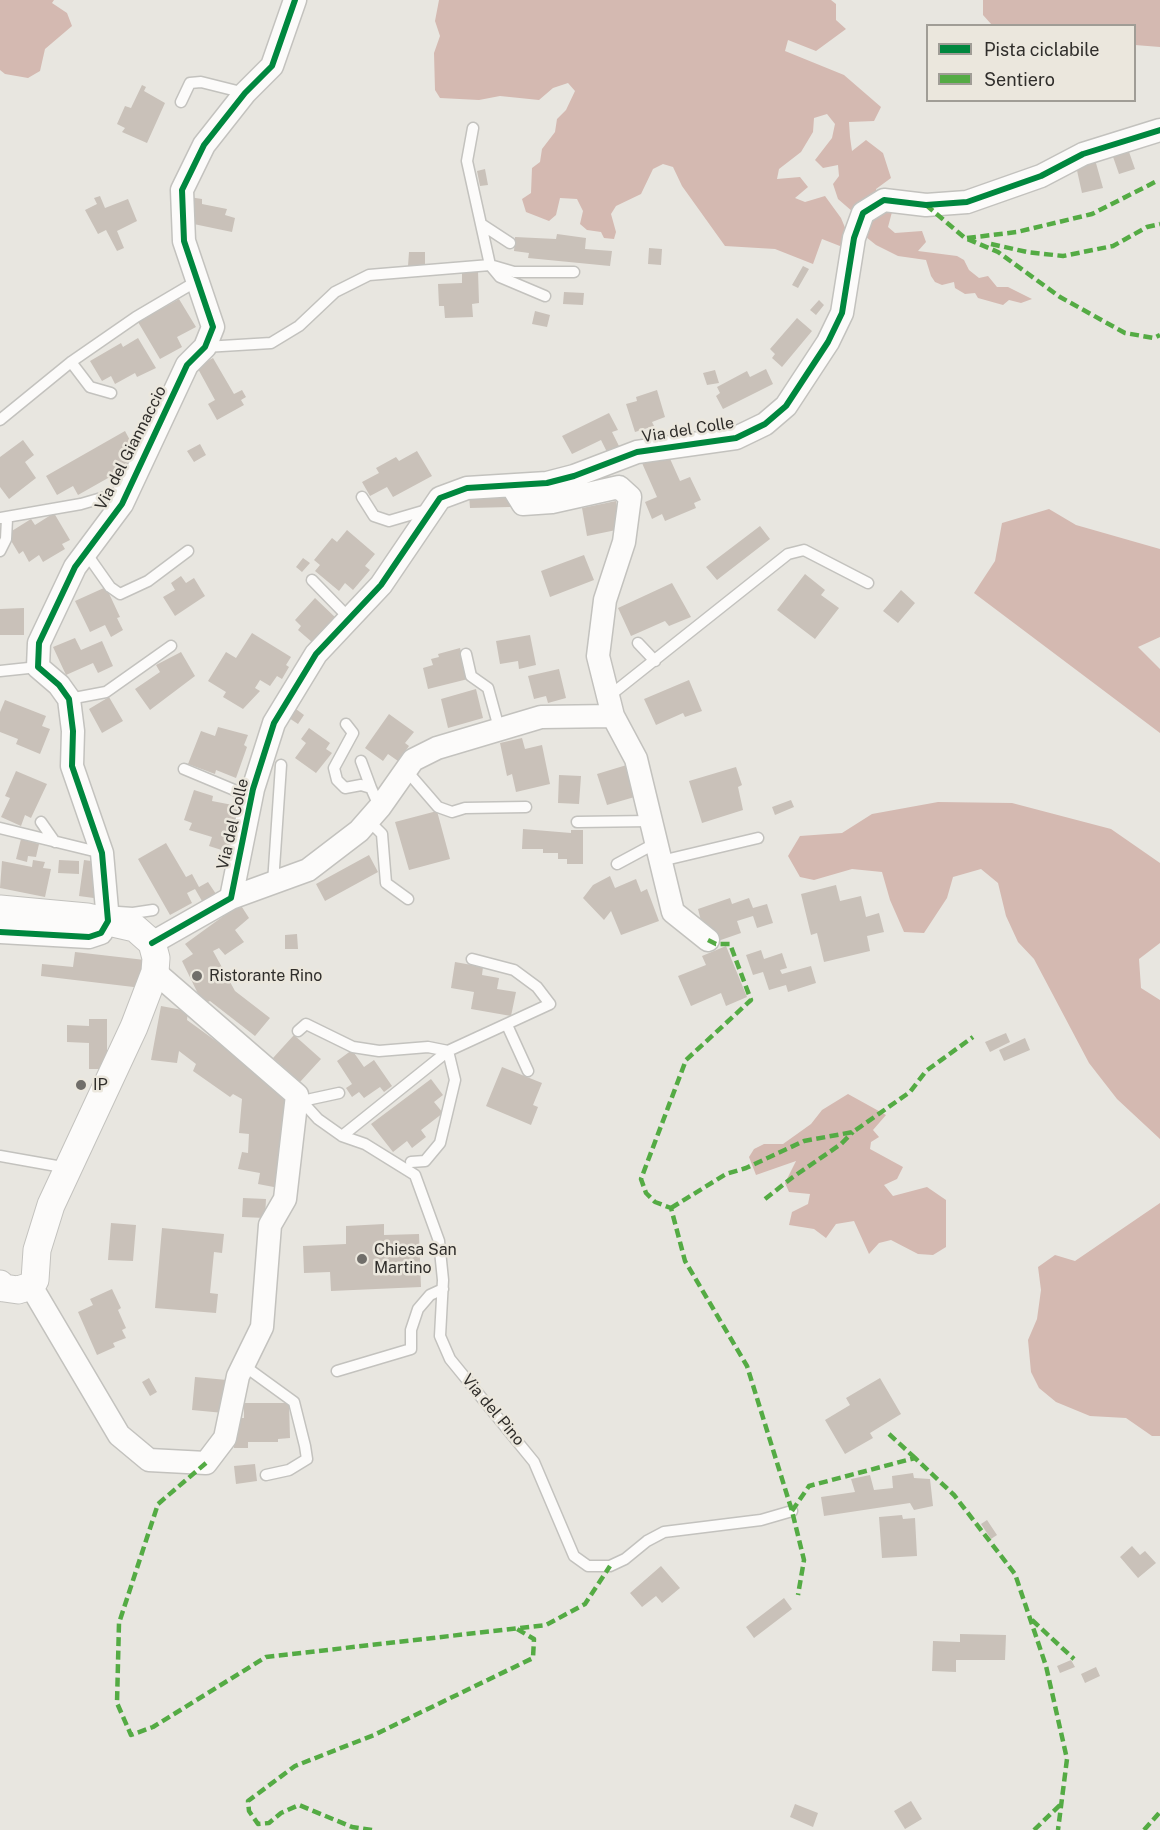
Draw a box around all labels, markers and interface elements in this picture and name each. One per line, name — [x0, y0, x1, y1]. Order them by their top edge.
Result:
legend — [926, 24, 1136, 102]
text: Pista ciclabile — [984, 39, 1099, 60]
text: Sentiero — [984, 69, 1055, 90]
street label: Via del Giannaccio — [91, 383, 171, 513]
street label: Via del Colle — [641, 413, 735, 447]
street label: Via del Colle — [213, 777, 253, 871]
place label: Ristorante Rino — [209, 966, 322, 986]
marker: Ristorante Rino — [190, 969, 204, 983]
place label: IP — [93, 1075, 108, 1095]
marker: IP — [74, 1078, 88, 1092]
place label: Chiesa San Martino — [374, 1240, 457, 1278]
marker: Chiesa San Martino — [355, 1252, 369, 1266]
street label: Via del Pino — [458, 1370, 528, 1450]

